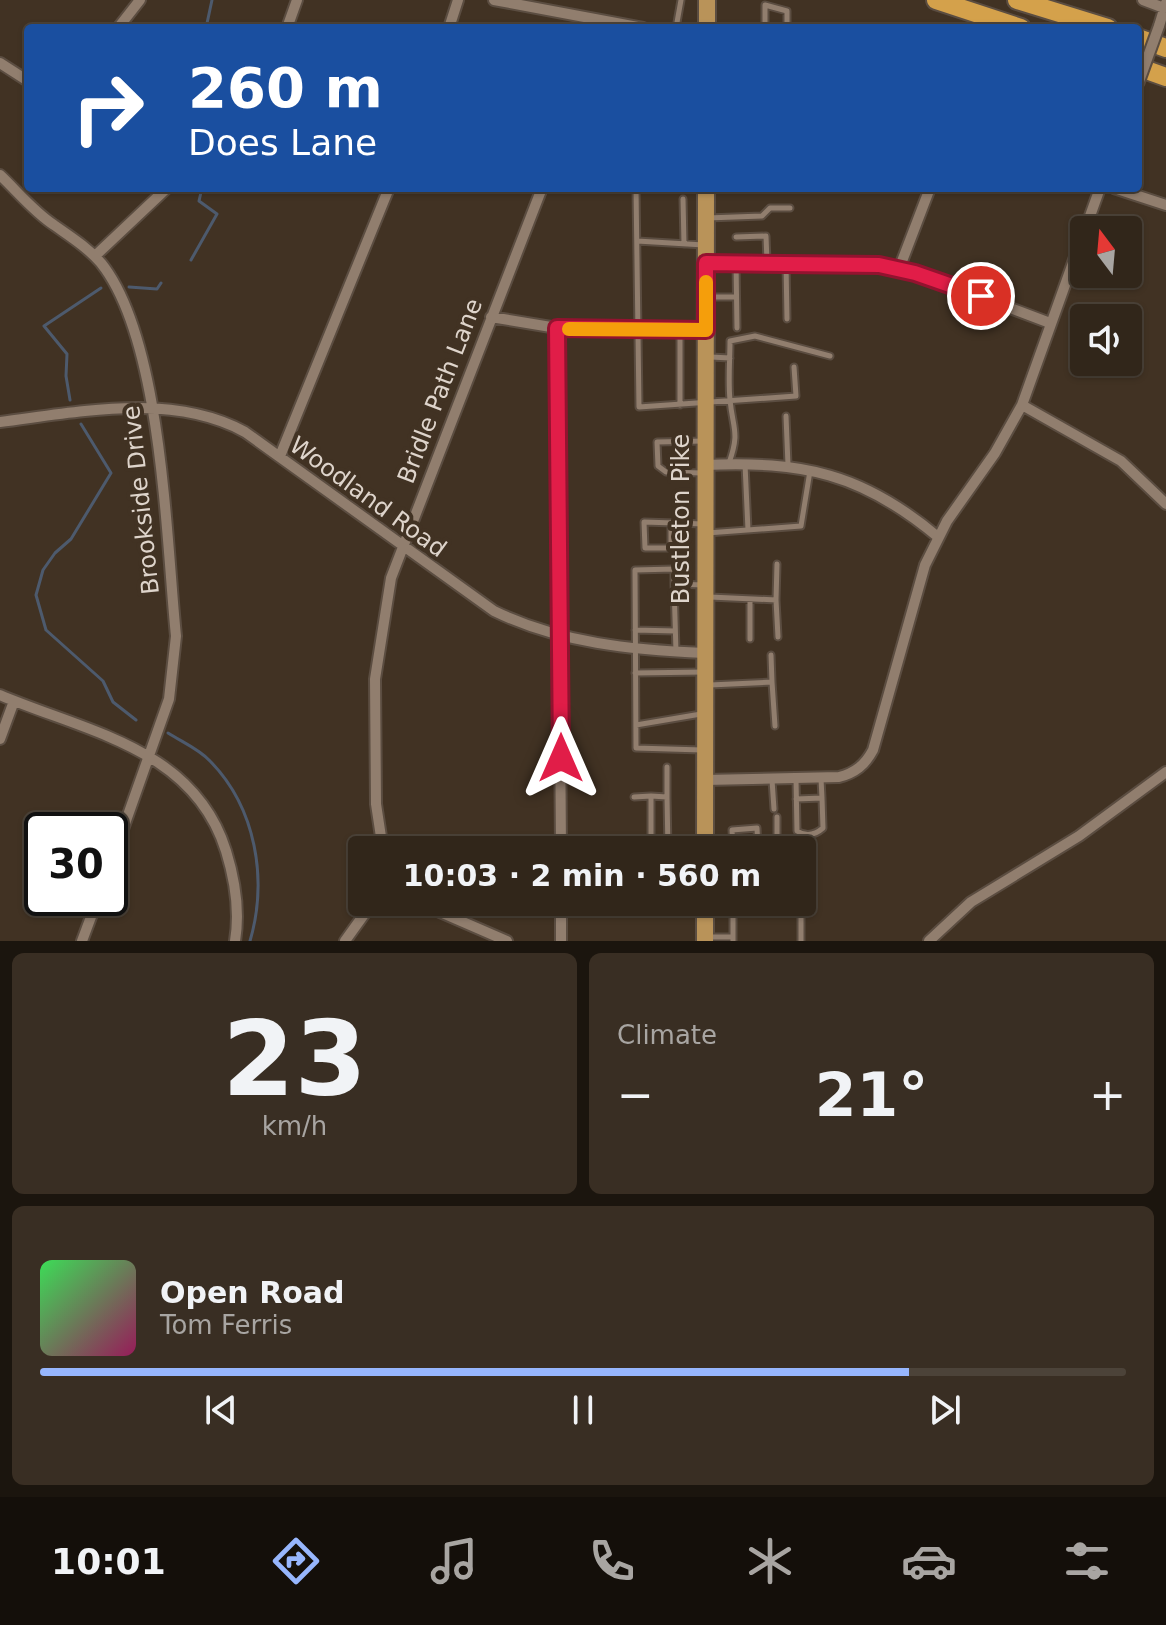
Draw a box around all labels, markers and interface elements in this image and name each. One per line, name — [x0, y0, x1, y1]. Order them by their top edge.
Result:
text: 260 m — [188, 55, 383, 120]
icon: right — [56, 56, 160, 160]
text: Does Lane — [188, 122, 377, 163]
north arrow — [1070, 216, 1142, 288]
map controls — [1070, 216, 1142, 376]
pin — [947, 262, 1015, 330]
icon: arrive — [959, 274, 1003, 318]
street label: Bridle Path Lane — [392, 295, 488, 487]
button: sound — [1070, 304, 1142, 376]
street label: Brookside Drive — [117, 404, 165, 596]
street label: Woodland Road — [284, 431, 452, 563]
street label: Bustleton Pike — [667, 434, 695, 604]
position arrow — [519, 716, 603, 800]
speed limit sign: 30 — [24, 812, 128, 916]
text: 10:03 · 2 min · 560 m — [403, 858, 761, 893]
text: 23 — [222, 998, 367, 1120]
text: Climate — [617, 1020, 717, 1050]
text: 21° — [815, 1060, 928, 1130]
text: − — [617, 1069, 654, 1120]
text: + — [1089, 1069, 1126, 1120]
text: km/h — [262, 1111, 327, 1141]
text: Open Road — [160, 1275, 345, 1310]
text: Tom Ferris — [160, 1310, 292, 1340]
icon: previous — [199, 1388, 243, 1432]
icon: pause — [561, 1388, 605, 1432]
icon: next — [923, 1388, 967, 1432]
icon: directions — [268, 1533, 324, 1589]
icon: music — [426, 1533, 482, 1589]
icon: phone — [584, 1533, 640, 1589]
icon: climate — [742, 1533, 798, 1589]
icon: car — [901, 1533, 957, 1589]
icon: filters — [1059, 1533, 1115, 1589]
text: 10:01 — [51, 1541, 166, 1582]

